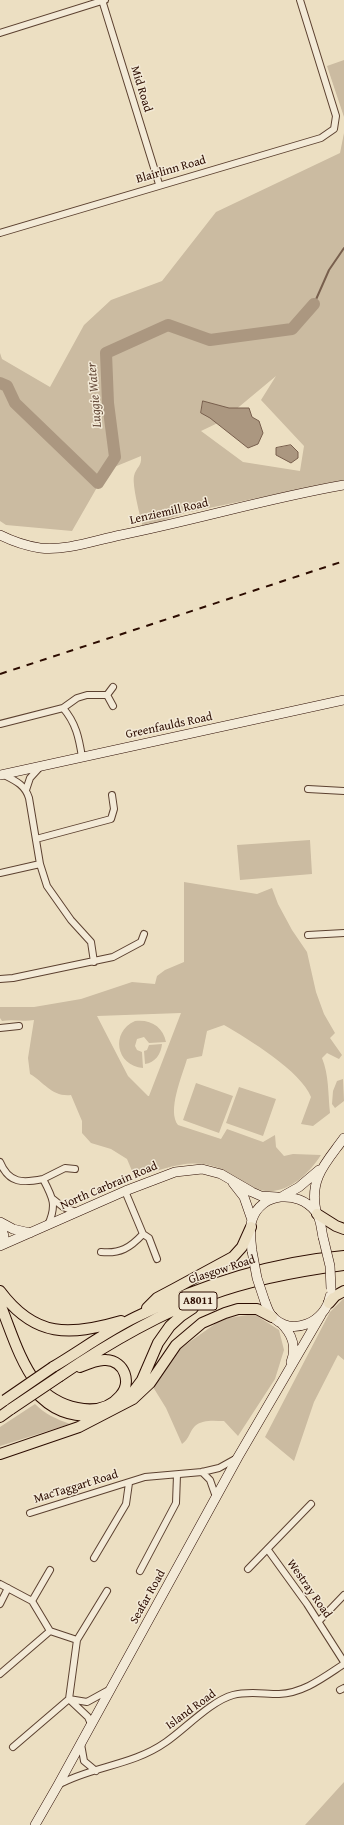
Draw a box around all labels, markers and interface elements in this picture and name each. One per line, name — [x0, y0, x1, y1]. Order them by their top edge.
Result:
street label: Mid Road — [127, 64, 155, 114]
street label: Blairlinn Road — [134, 153, 208, 187]
water label: Luggie Water — [84, 362, 106, 428]
street label: Lenziemill Road — [128, 496, 210, 528]
street label: Greenfaulds Road — [124, 710, 214, 742]
street label: North Carbrain Road — [58, 1159, 160, 1213]
street label: Glasgow Road — [187, 1252, 257, 1288]
road number: A8011 — [179, 1292, 217, 1310]
street label: MacTaggart Road — [32, 1467, 120, 1507]
street label: Westray Road — [283, 1557, 335, 1621]
street label: Seafar Road — [127, 1568, 169, 1626]
street label: Island Road — [163, 1687, 219, 1733]

